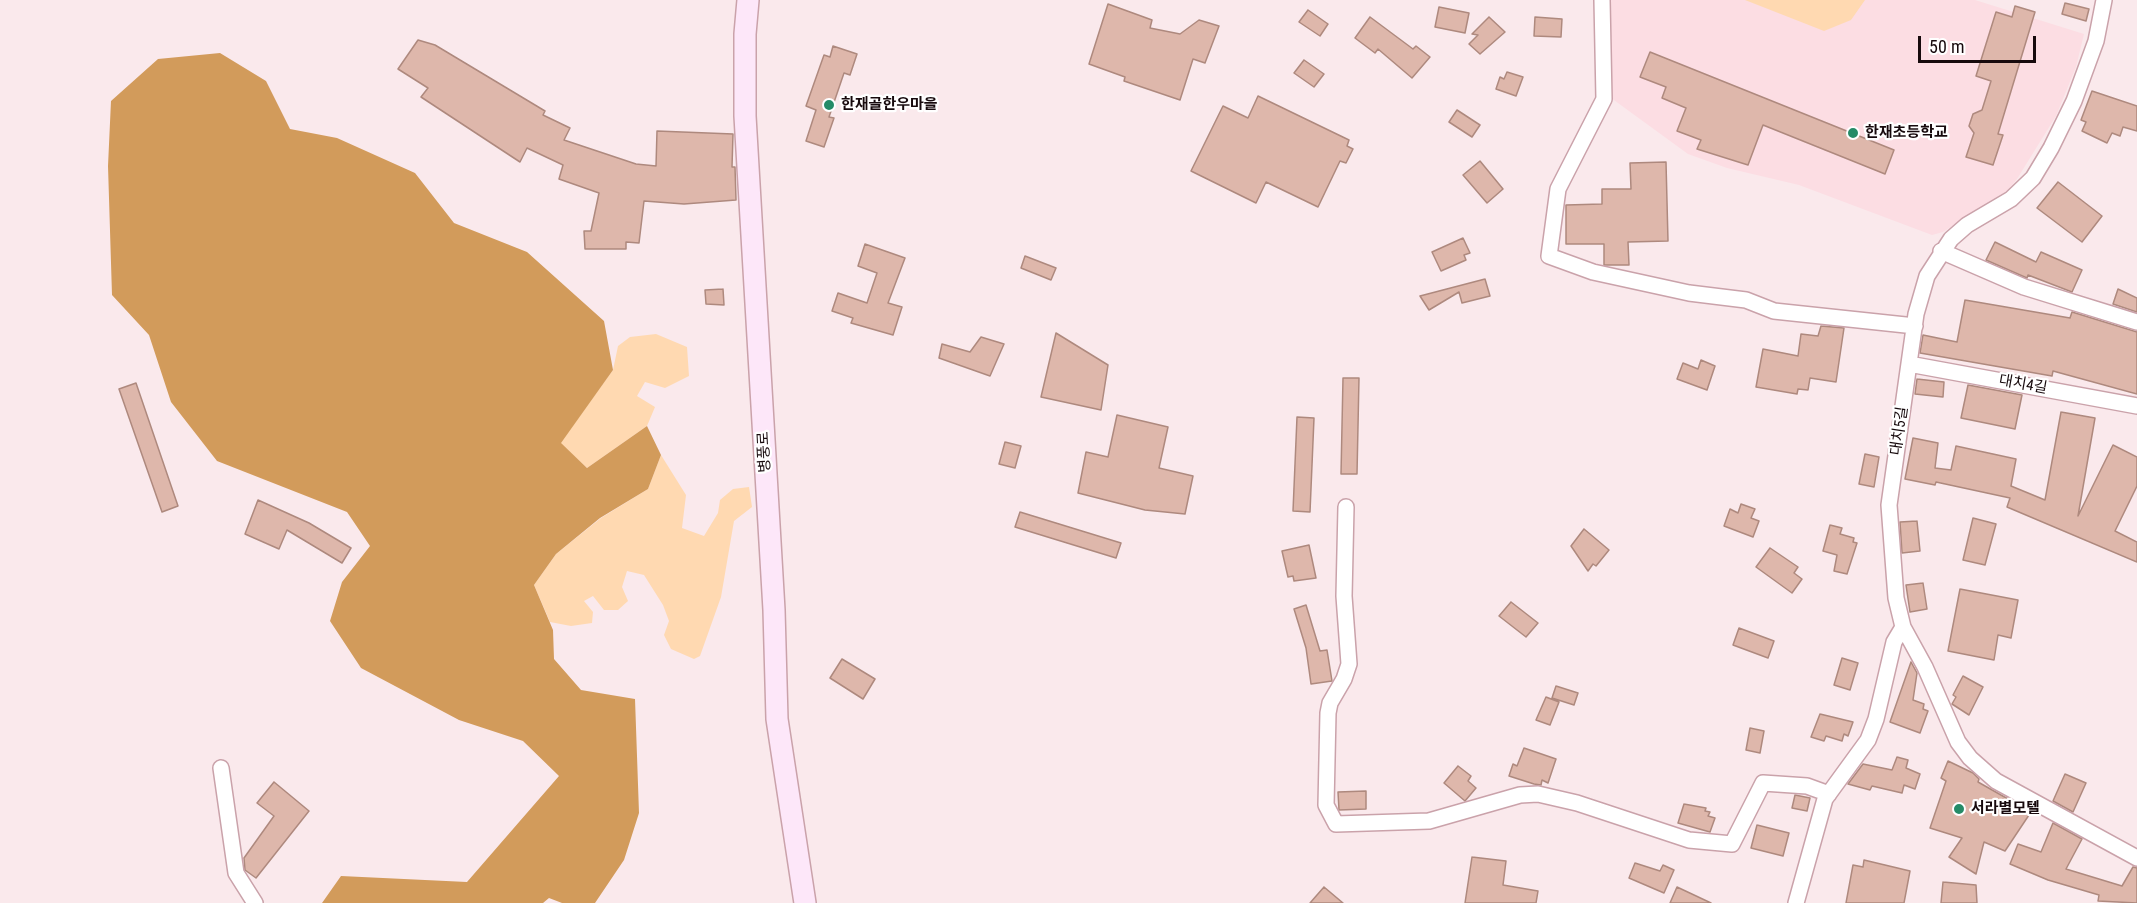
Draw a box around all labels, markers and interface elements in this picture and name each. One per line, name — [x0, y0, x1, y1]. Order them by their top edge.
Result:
scale bar — [1921, 24, 2040, 62]
text: 50 m — [1929, 36, 1964, 57]
place label: 한재골한우마을 — [841, 96, 938, 114]
marker: 한재골한우마을 — [822, 98, 836, 112]
place label: 한재초등학교 — [1865, 124, 1948, 142]
marker: 한재초등학교 — [1846, 126, 1860, 140]
street label: 대치4길 — [1997, 372, 2049, 398]
street label: 대치5길 — [1888, 406, 1912, 456]
street label: 병풍로 — [755, 431, 775, 473]
place label: 서라별모텔 — [1971, 800, 2040, 818]
marker: 서라별모텔 — [1952, 802, 1966, 816]

